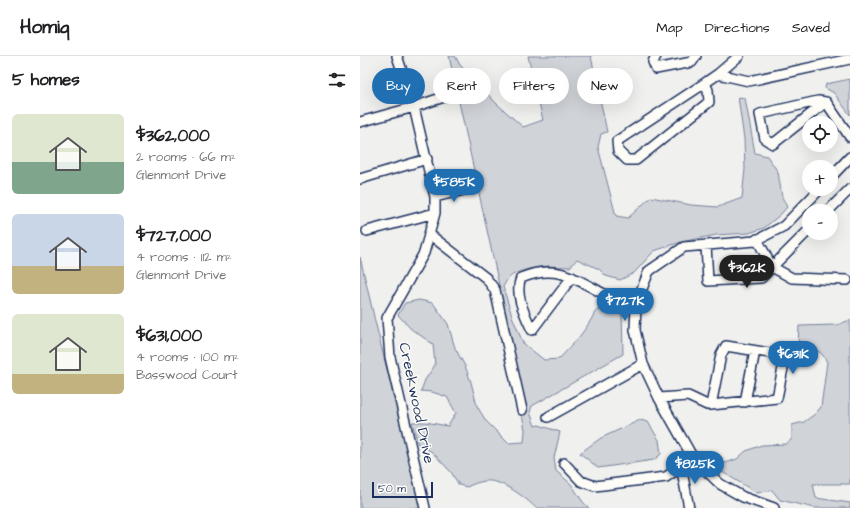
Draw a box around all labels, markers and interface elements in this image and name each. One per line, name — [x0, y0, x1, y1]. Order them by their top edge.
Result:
text: Homiq — [20, 14, 70, 41]
text: Map — [656, 18, 683, 38]
text: Directions — [705, 18, 770, 38]
text: Saved — [792, 18, 830, 38]
text: 5 homes — [12, 68, 80, 92]
chip: Buy — [372, 68, 425, 104]
chip: Rent — [433, 68, 491, 104]
chip: Filters — [499, 68, 569, 104]
chip: New — [577, 68, 633, 104]
icon: filters — [326, 69, 348, 91]
map controls — [802, 116, 838, 240]
button: locate — [802, 116, 838, 152]
text: $362,000 — [136, 124, 210, 148]
icon: home — [44, 130, 92, 178]
text: 2 rooms · 66 m² — [136, 148, 236, 166]
button: + — [802, 160, 838, 196]
text: Glenmont Drive — [136, 166, 226, 184]
pin: $585K — [426, 169, 482, 203]
text: $585K — [433, 173, 475, 191]
button: − — [802, 204, 838, 240]
text: $727,000 — [136, 224, 211, 248]
icon: home — [44, 230, 92, 278]
text: 4 rooms · 112 m² — [136, 248, 232, 266]
pin: $362K — [719, 255, 775, 289]
text: $362K — [728, 259, 766, 277]
text: Glenmont Drive — [136, 266, 226, 284]
pin: $727K — [597, 288, 653, 322]
text: $727K — [606, 292, 644, 310]
text: $631,000 — [136, 324, 202, 348]
icon: home — [44, 330, 92, 378]
street label: Creekwood Drive — [393, 341, 440, 466]
pin: $631K — [765, 341, 821, 375]
text: $631K — [777, 345, 809, 363]
text: 4 rooms · 100 m² — [136, 348, 239, 366]
text: Basswood Court — [136, 366, 237, 384]
pin: $825K — [667, 451, 723, 485]
text: $825K — [675, 455, 715, 473]
scale bar — [372, 480, 433, 499]
text: 50 m — [378, 481, 406, 496]

